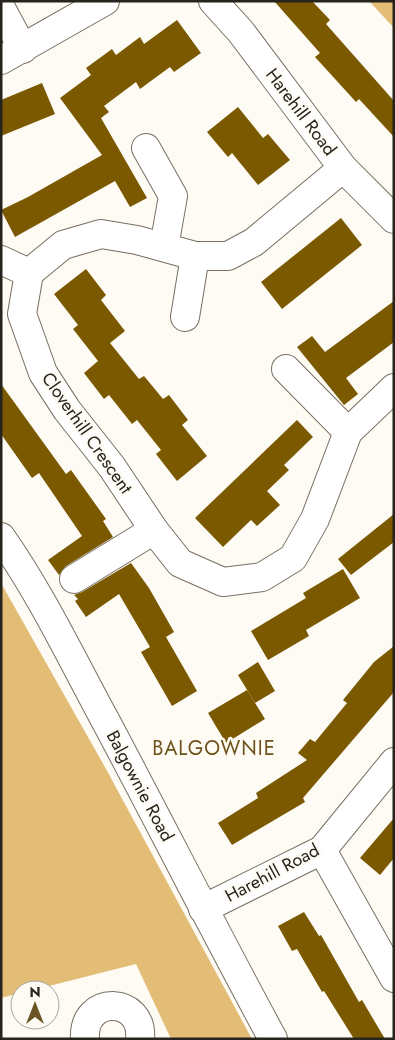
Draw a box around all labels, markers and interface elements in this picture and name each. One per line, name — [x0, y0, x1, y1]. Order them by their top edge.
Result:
street label: Harehill Road — [260, 63, 342, 161]
street label: Cloverhill Crescent — [35, 367, 139, 500]
street label: Balgownie Road — [100, 726, 180, 846]
district label: BALGOWNIE — [152, 734, 276, 763]
street label: Harehill Road — [220, 837, 324, 909]
north arrow — [10, 980, 60, 1030]
text: N — [29, 982, 41, 1002]

